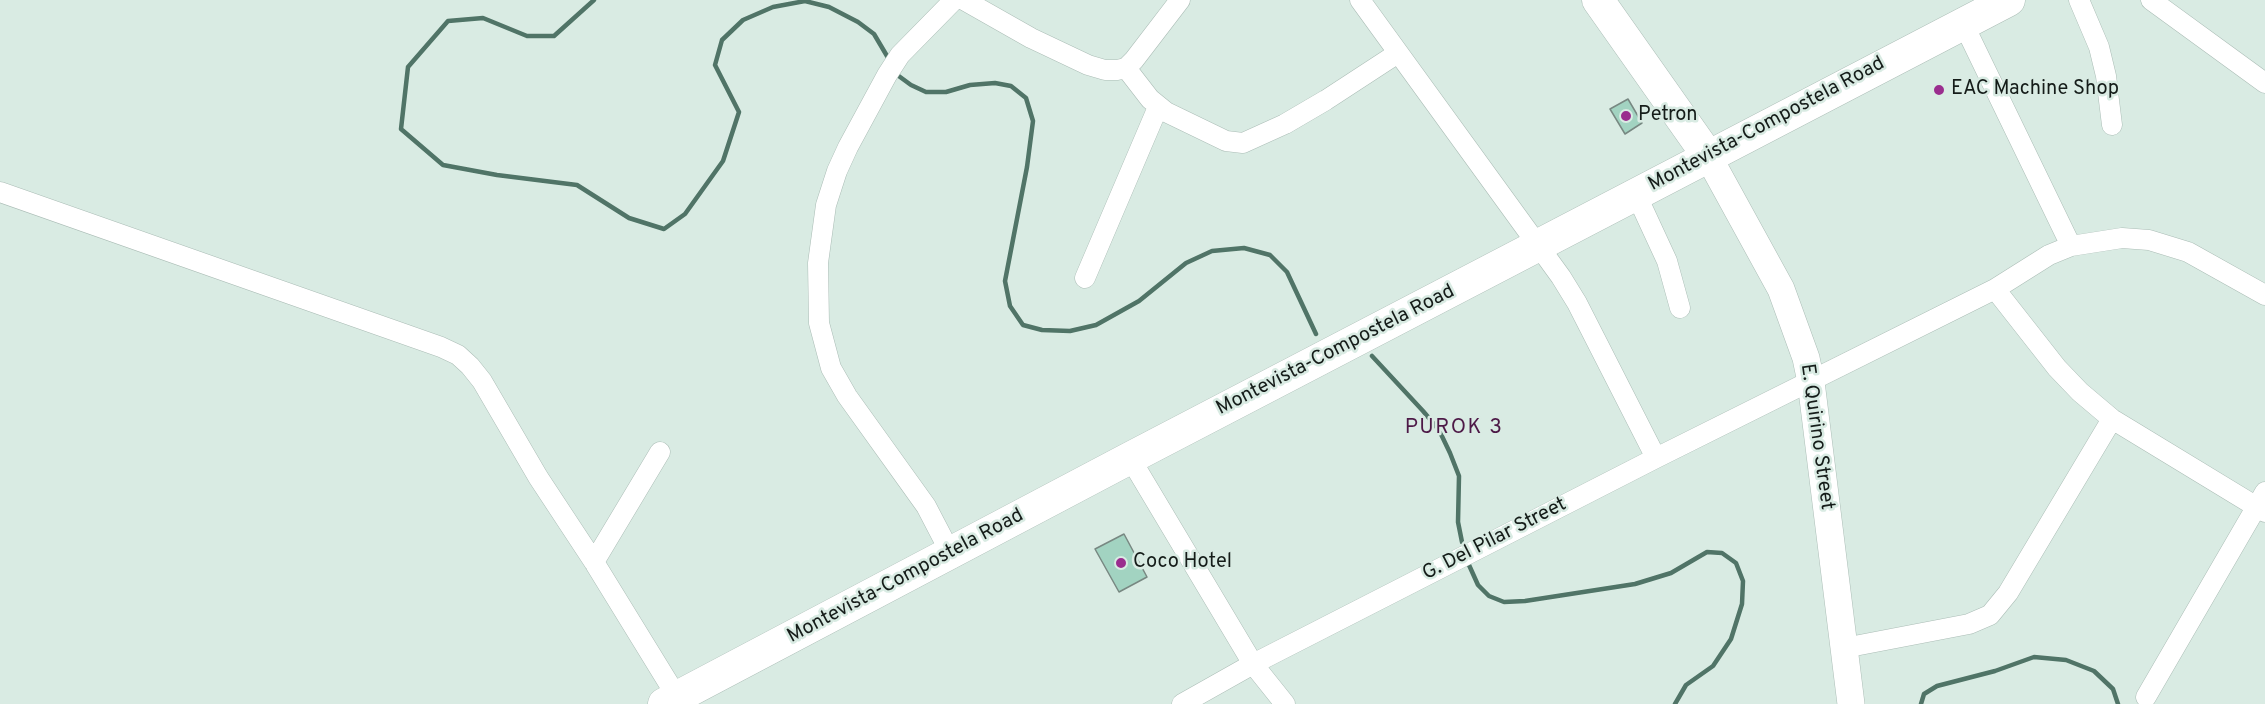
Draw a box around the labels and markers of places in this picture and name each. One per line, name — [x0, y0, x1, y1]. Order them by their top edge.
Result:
place label: EAC Machine Shop — [1951, 78, 2119, 102]
marker: EAC Machine Shop — [1932, 83, 1946, 97]
place label: Petron — [1638, 104, 1698, 128]
marker: Petron — [1619, 109, 1633, 123]
place label: Coco Hotel — [1133, 551, 1232, 575]
marker: Coco Hotel — [1114, 556, 1128, 570]

